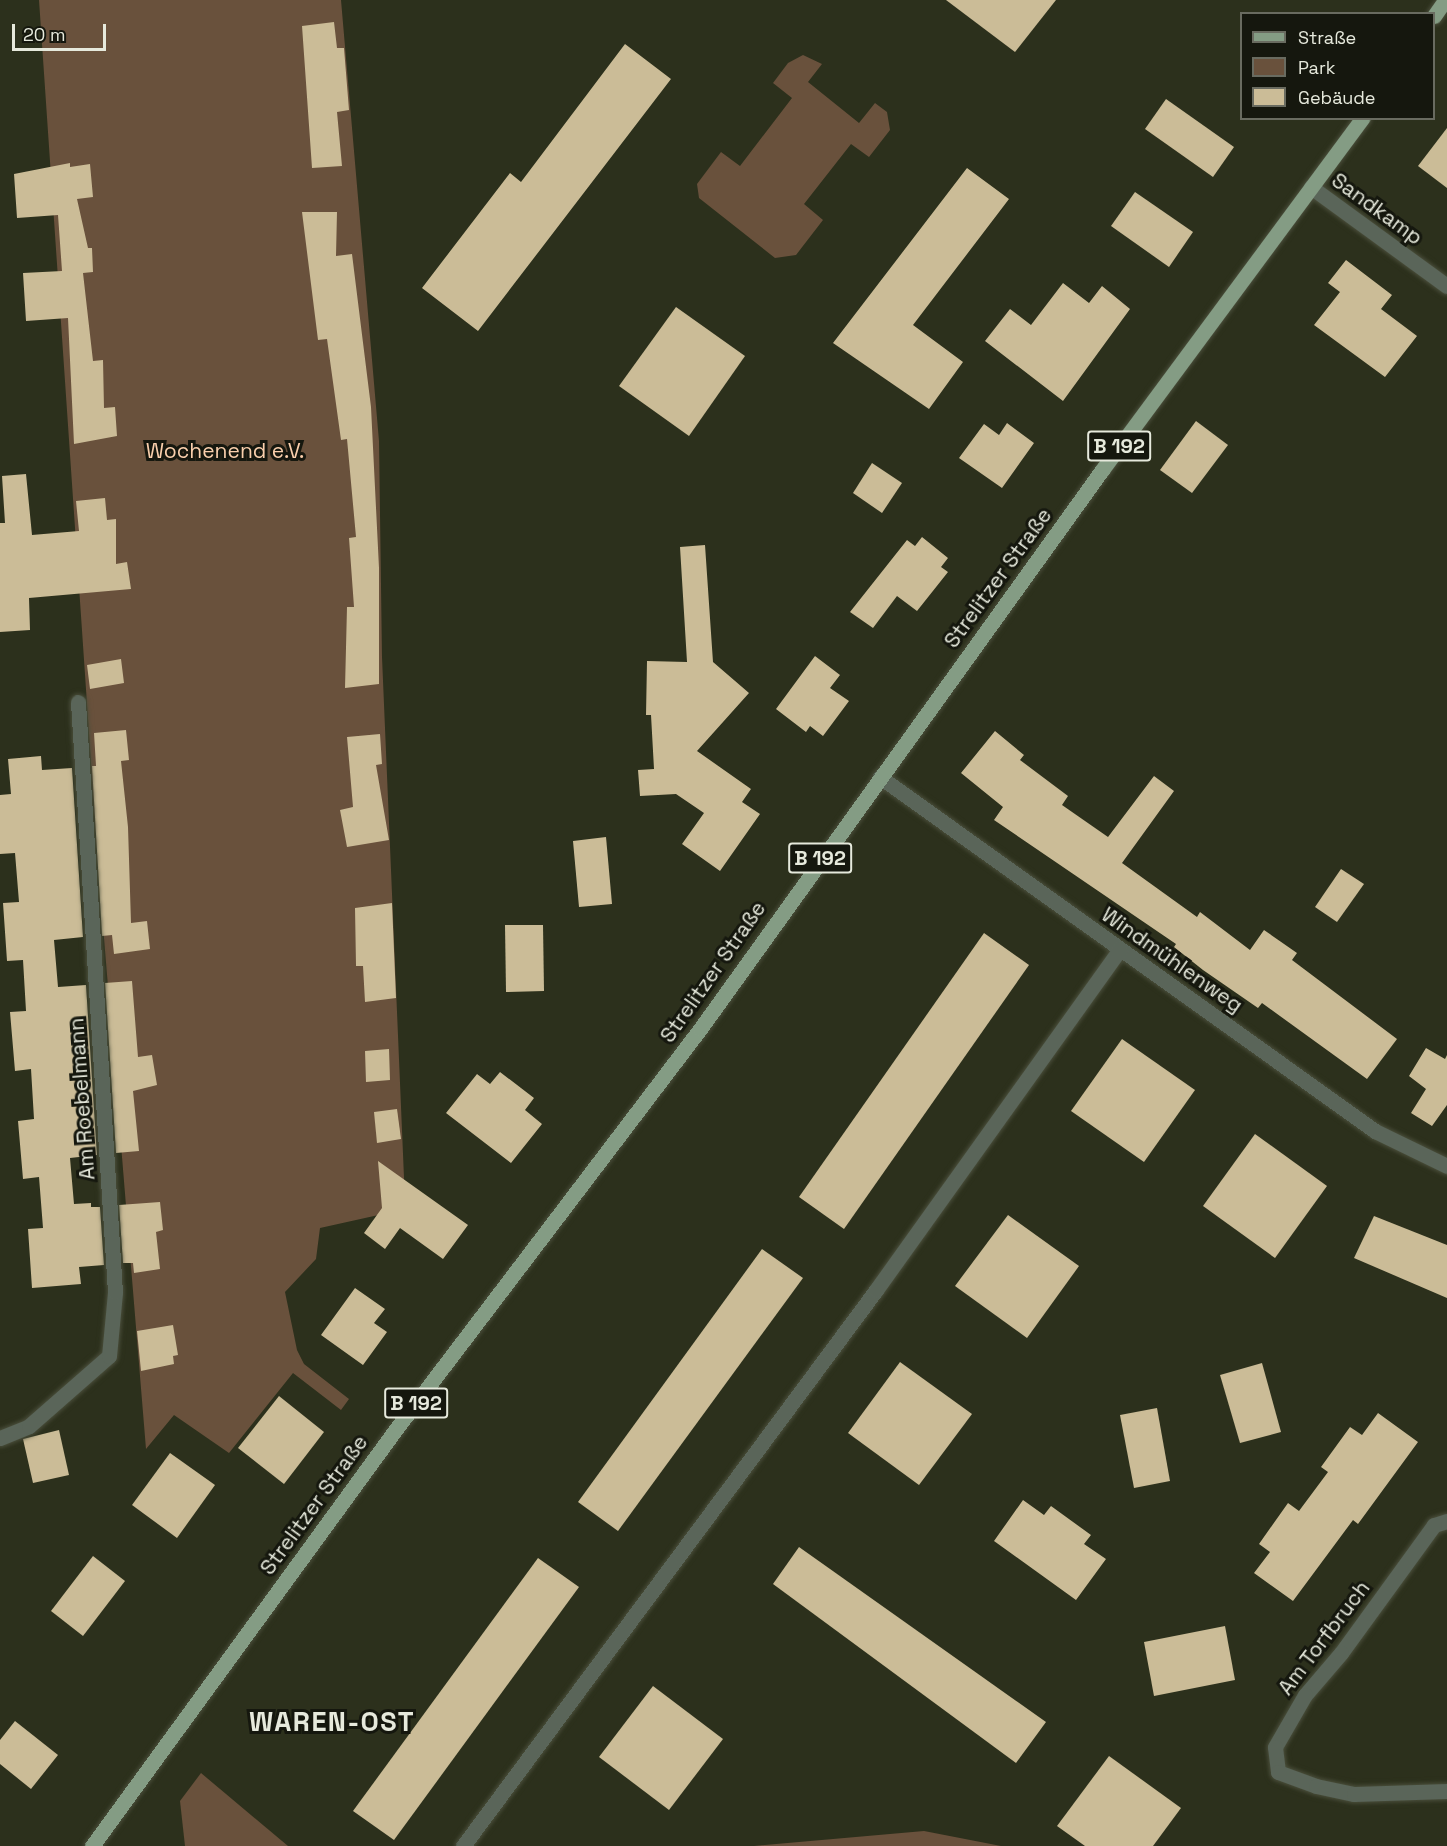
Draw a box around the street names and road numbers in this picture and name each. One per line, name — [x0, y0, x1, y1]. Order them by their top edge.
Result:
street label: Sandkamp — [1327, 168, 1427, 250]
road number: B 192 — [1086, 429, 1152, 463]
street label: Strelitzer Straße — [939, 503, 1057, 653]
road number: B 192 — [787, 841, 853, 875]
street label: Strelitzer Straße — [655, 897, 771, 1047]
street label: Windmühlenweg — [1097, 902, 1247, 1018]
street label: Am Roebelmann — [64, 1017, 100, 1181]
road number: B 192 — [383, 1386, 449, 1420]
street label: Strelitzer Straße — [255, 1430, 373, 1580]
street label: Am Torfbruch — [1273, 1576, 1375, 1700]

